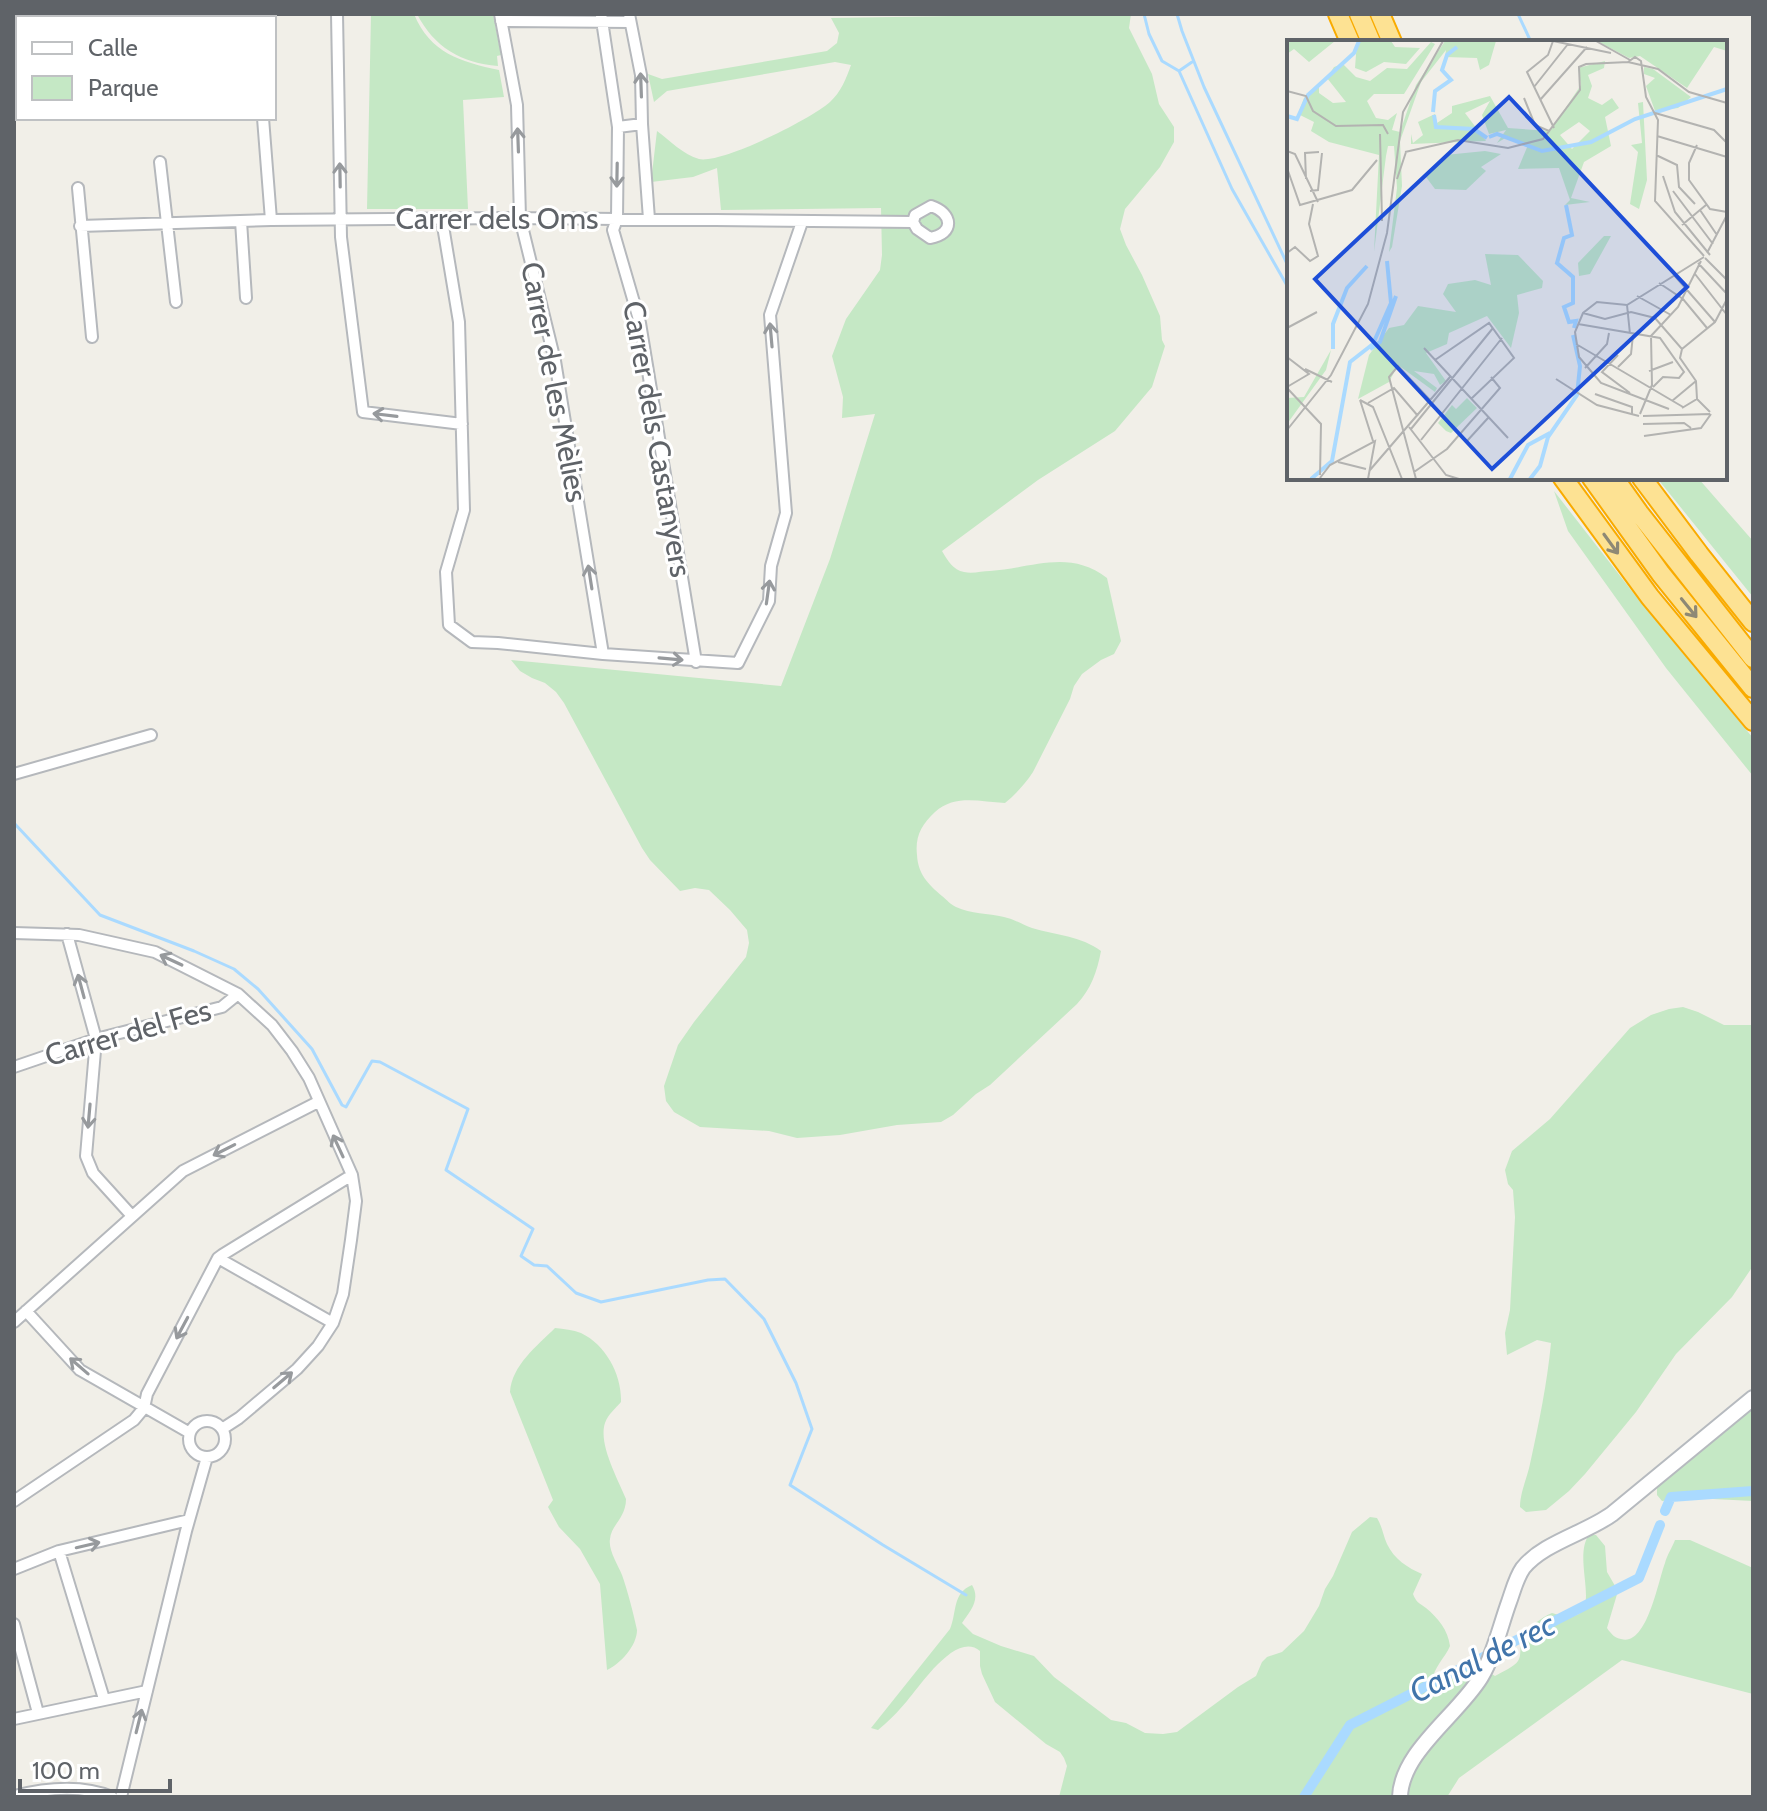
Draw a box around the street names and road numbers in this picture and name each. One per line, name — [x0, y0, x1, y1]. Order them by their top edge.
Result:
street label: Carrer dels Oms — [396, 200, 598, 237]
street label: Carrer de les Mèlies — [513, 259, 596, 505]
street label: Carrer dels Castanyers — [615, 298, 700, 580]
street label: Carrer del Fes — [41, 991, 215, 1074]

